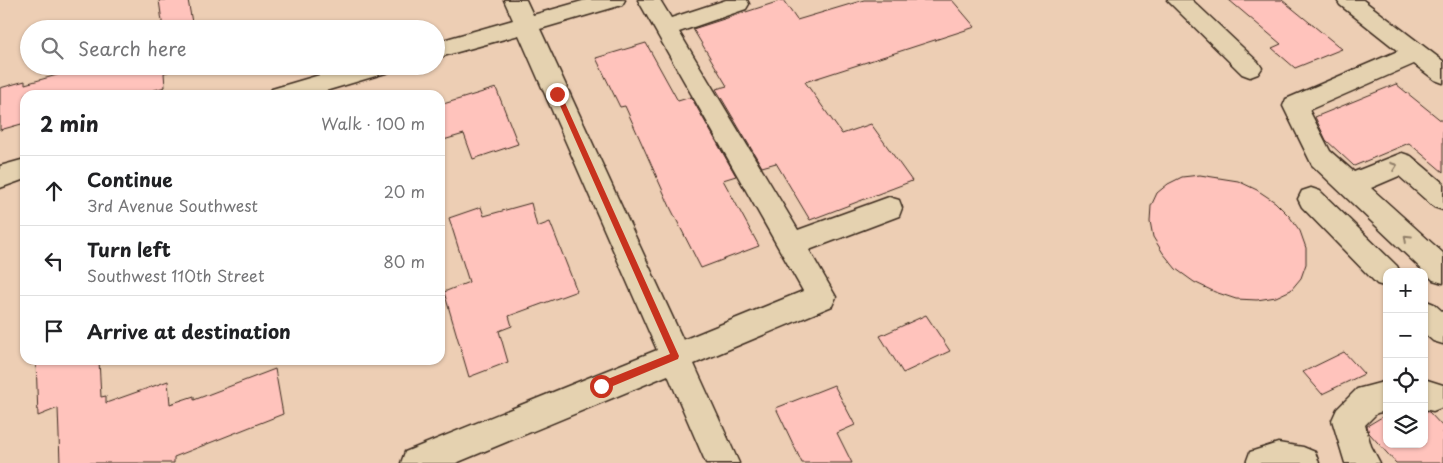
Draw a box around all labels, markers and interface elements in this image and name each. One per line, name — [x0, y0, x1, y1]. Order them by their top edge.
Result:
search box — [20, 20, 445, 75]
icon: search — [38, 34, 66, 62]
text: Search here — [78, 34, 187, 62]
route end — [546, 83, 569, 106]
text: 2 min — [40, 107, 99, 139]
text: Walk · 100 m — [321, 111, 425, 135]
one-way arrow — [1389, 162, 1398, 172]
text: Continue — [87, 165, 173, 193]
icon: ahead — [40, 177, 68, 205]
text: 20 m — [384, 179, 425, 203]
text: 3rd Avenue Southwest — [87, 193, 258, 217]
text: Turn left — [87, 235, 171, 263]
one-way arrow — [1404, 235, 1413, 244]
icon: left — [40, 247, 68, 275]
text: 80 m — [383, 249, 425, 273]
text: Southwest 110th Street — [87, 263, 265, 287]
map controls — [1383, 268, 1428, 448]
button: + — [1383, 268, 1428, 313]
button: − — [1383, 313, 1428, 358]
icon: arrive — [40, 317, 68, 345]
text: Arrive at destination — [87, 317, 291, 345]
button: locate — [1383, 358, 1428, 403]
route start — [590, 375, 613, 398]
button: layers — [1383, 403, 1428, 448]

